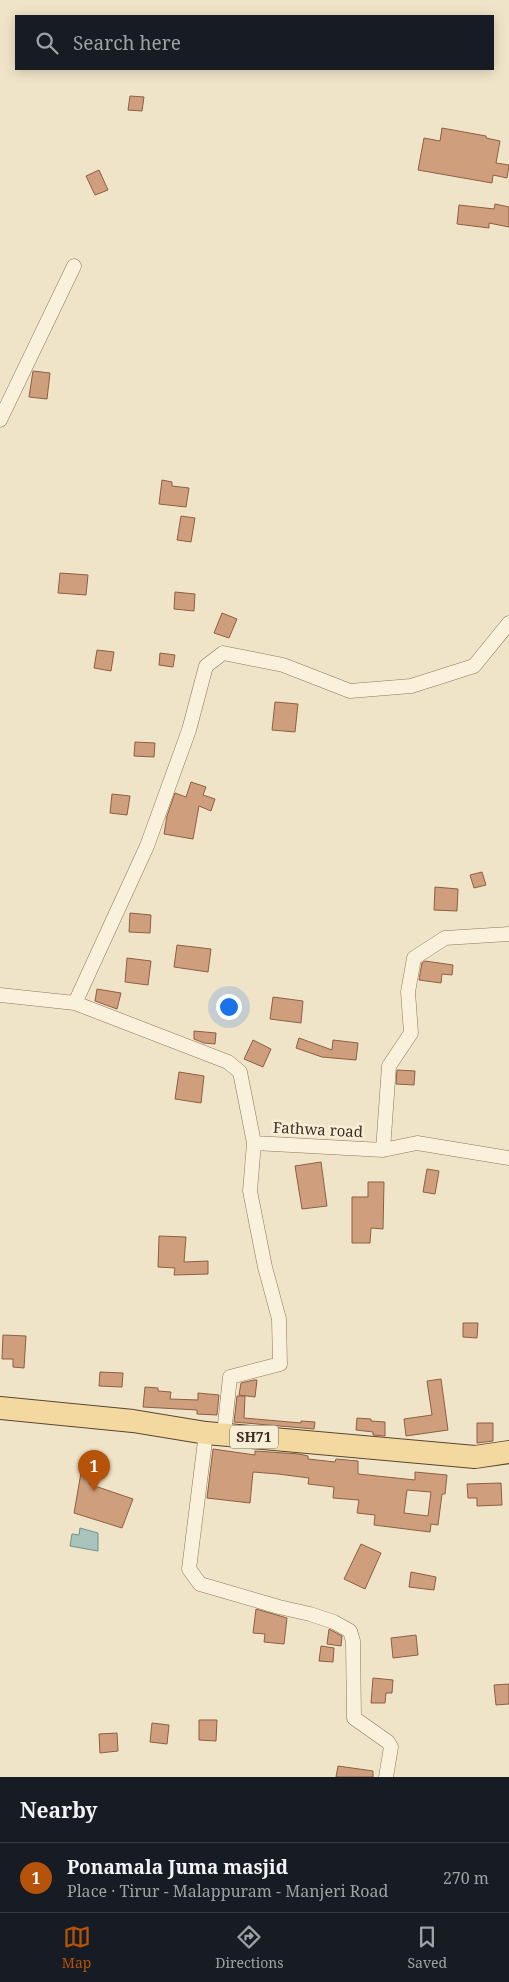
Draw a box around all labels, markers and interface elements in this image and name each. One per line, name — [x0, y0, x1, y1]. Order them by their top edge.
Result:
search box — [15, 15, 494, 70]
icon: search — [33, 29, 61, 57]
text: Search here — [73, 30, 181, 56]
your location — [216, 994, 242, 1020]
street label: Fathwa road — [273, 1117, 364, 1141]
road number: SH71 — [230, 1425, 278, 1448]
pin: 1 — [78, 1450, 110, 1491]
text: Nearby — [20, 1796, 98, 1824]
text: Ponamala Juma masjid — [67, 1854, 288, 1880]
text: 1 — [31, 1867, 41, 1889]
text: 270 m — [443, 1867, 489, 1889]
text: Place · Tirur - Malappuram - Manjeri Road — [67, 1880, 388, 1902]
tab: Map — [62, 1923, 91, 1972]
tab: Directions — [215, 1923, 284, 1972]
tab: Saved — [407, 1923, 447, 1972]

